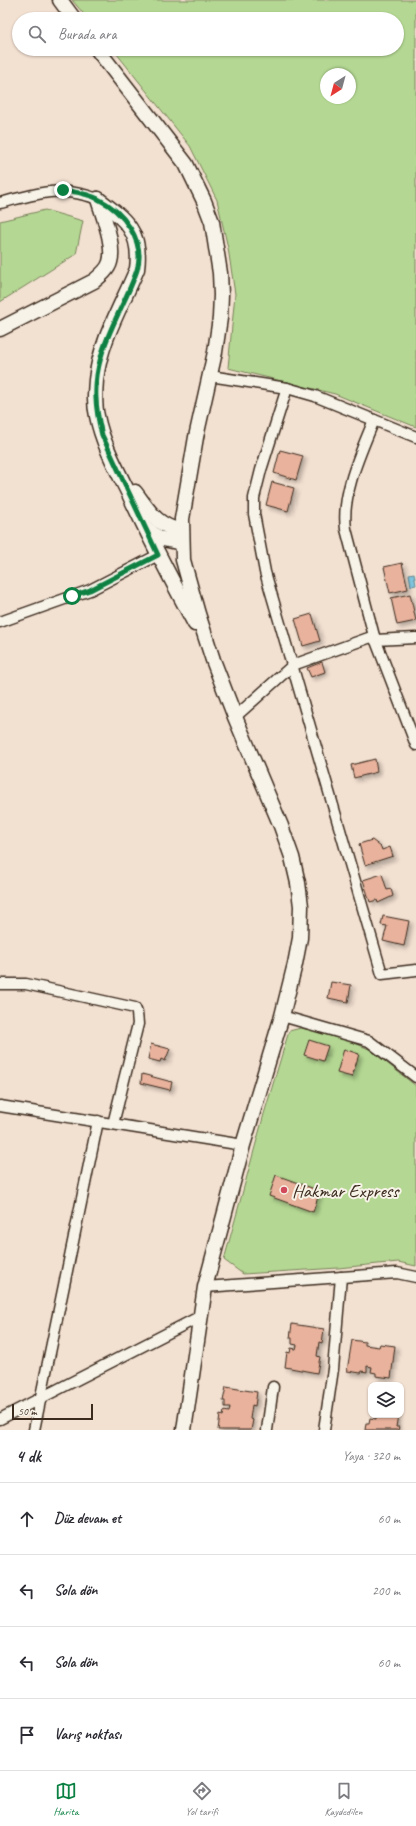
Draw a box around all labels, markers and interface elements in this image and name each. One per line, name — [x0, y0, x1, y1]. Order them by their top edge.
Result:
search box — [12, 12, 404, 56]
icon: search — [26, 23, 48, 45]
text: Burada ara — [58, 25, 116, 44]
north arrow — [320, 68, 356, 104]
route end — [54, 181, 72, 199]
route start — [63, 587, 81, 605]
place label: Hakmar Express — [292, 1179, 400, 1203]
marker: Hakmar Express — [279, 1185, 289, 1195]
map controls — [368, 1382, 404, 1418]
button: layers — [368, 1382, 404, 1418]
scale bar — [12, 1402, 93, 1421]
text: 50 m — [18, 1404, 37, 1418]
text: 4 dk — [16, 1446, 41, 1467]
text: Yaya · 320 m — [343, 1448, 400, 1464]
icon: ahead — [16, 1508, 38, 1530]
text: Düz devam et — [54, 1509, 121, 1528]
text: 60 m — [378, 1511, 400, 1527]
icon: left — [16, 1580, 38, 1602]
text: Sola dön — [54, 1581, 97, 1600]
text: 200 m — [372, 1583, 400, 1599]
icon: left — [16, 1652, 38, 1674]
text: Sola dön — [54, 1653, 97, 1672]
text: 60 m — [378, 1655, 400, 1671]
icon: arrive — [16, 1724, 38, 1746]
text: Varış noktası — [54, 1725, 121, 1744]
tab: Harita — [53, 1780, 79, 1818]
tab: Yol tarifi — [185, 1780, 218, 1818]
tab: Kaydedilen — [325, 1780, 363, 1818]

